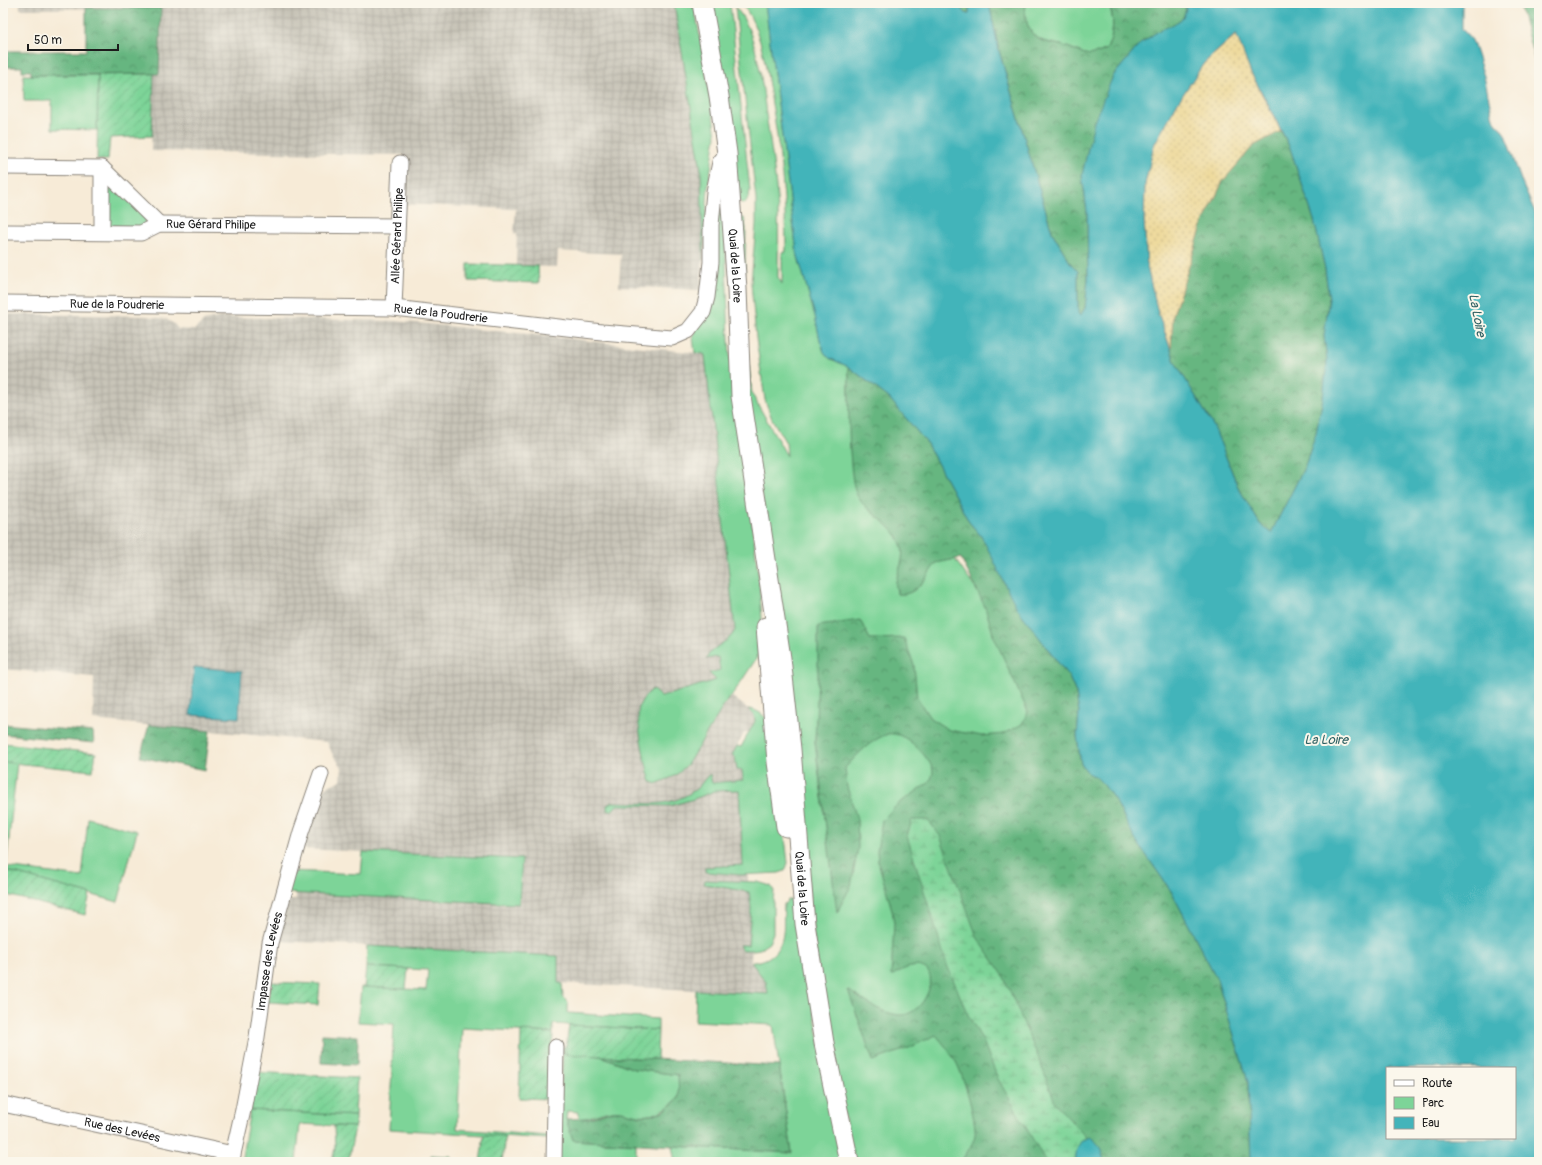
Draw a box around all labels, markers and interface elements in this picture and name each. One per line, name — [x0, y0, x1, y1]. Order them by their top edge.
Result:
scale bar — [28, 26, 118, 52]
text: 50 m — [34, 33, 62, 48]
street label: Allée Gérard Philipe — [388, 188, 407, 285]
street label: Rue Gérard Philipe — [166, 217, 256, 233]
street label: Quai de la Loire — [725, 228, 745, 303]
water label: La Loire — [1465, 292, 1489, 340]
street label: Rue de la Poudrerie — [70, 297, 164, 313]
street label: Rue de la Poudrerie — [393, 301, 488, 327]
water label: La Loire — [1304, 732, 1349, 748]
street label: Quai de la Loire — [791, 851, 812, 926]
street label: Impasse des Levées — [254, 910, 286, 1012]
legend — [1386, 1067, 1516, 1139]
text: Route — [1422, 1076, 1452, 1091]
text: Parc — [1422, 1096, 1444, 1111]
street label: Rue des Levées — [83, 1115, 162, 1146]
text: Eau — [1422, 1116, 1440, 1131]

